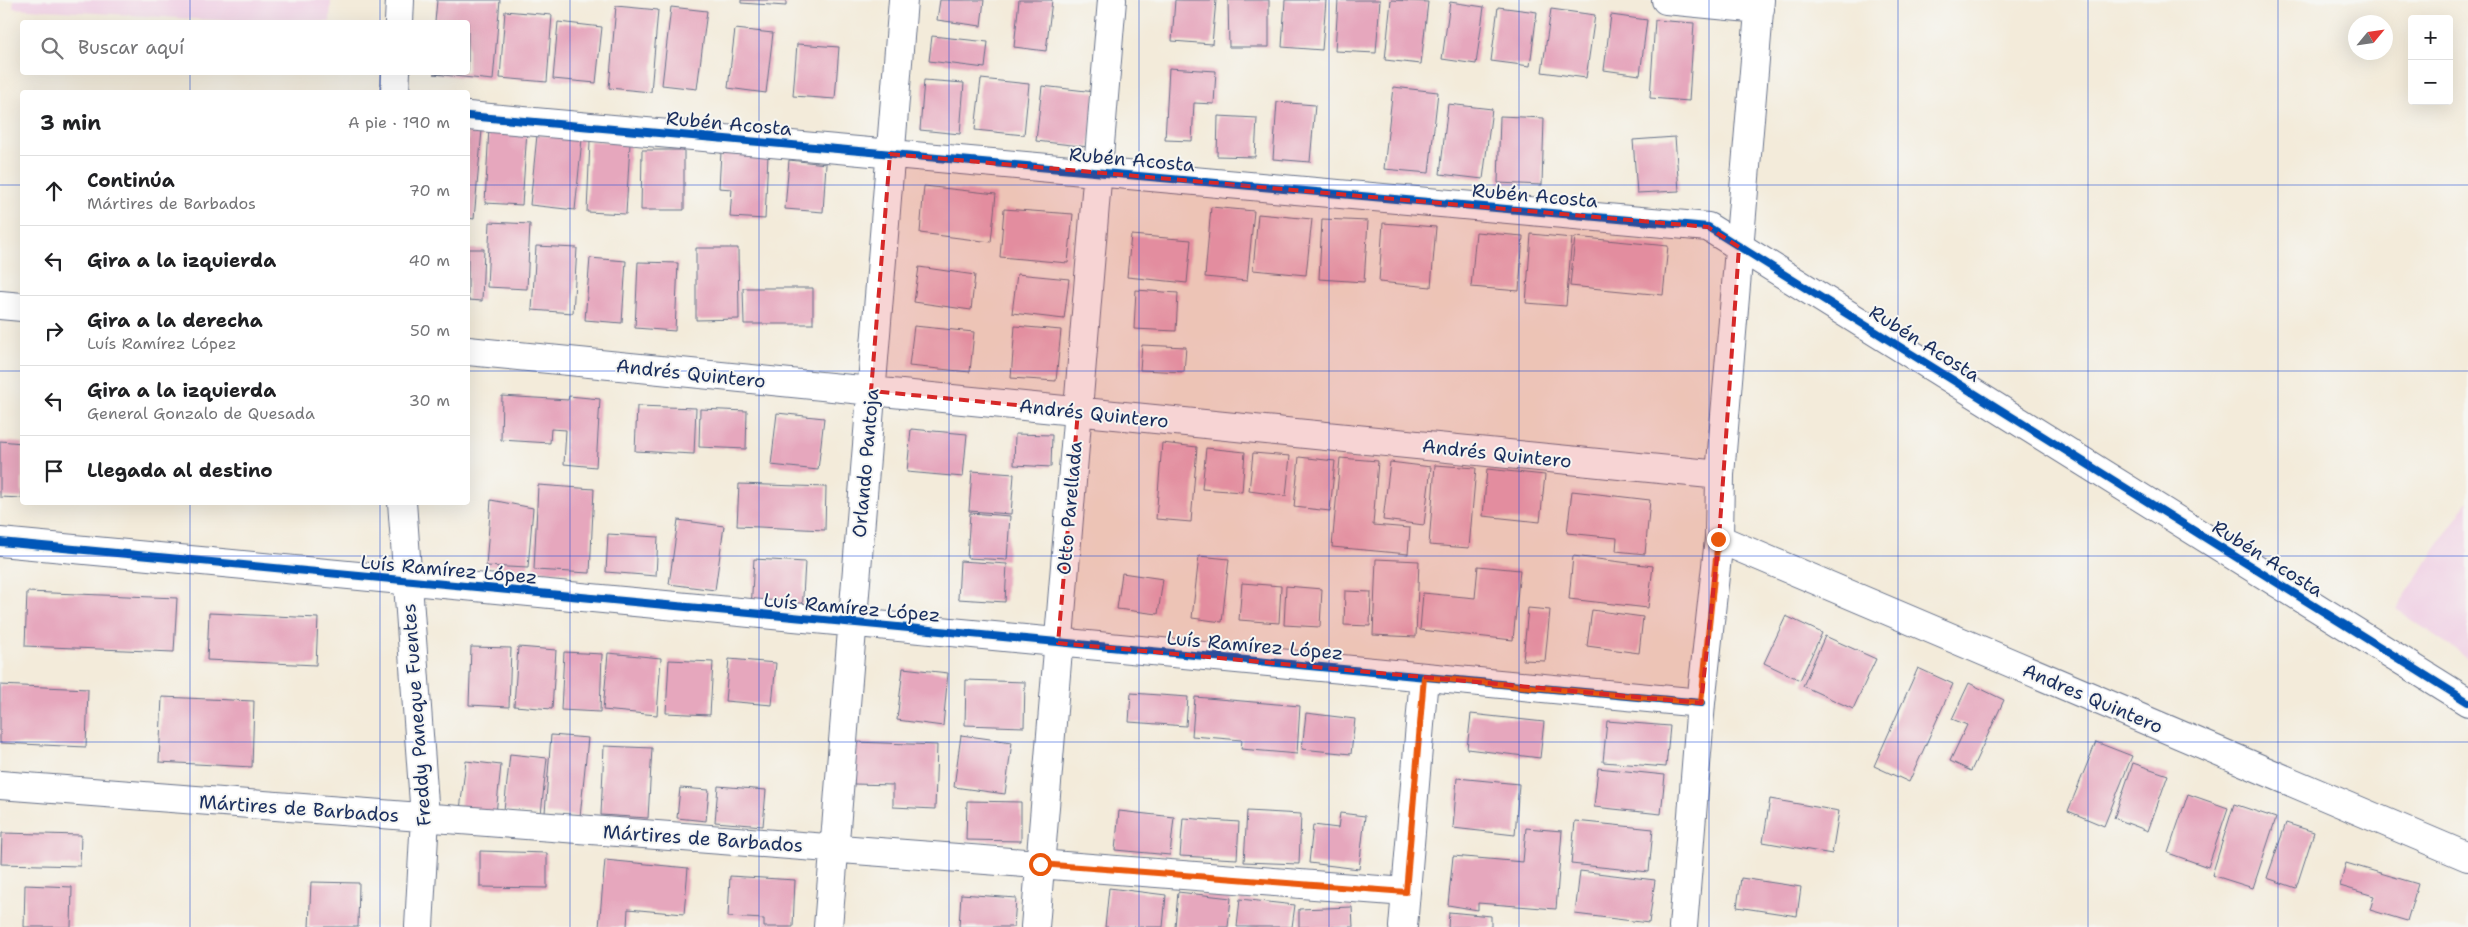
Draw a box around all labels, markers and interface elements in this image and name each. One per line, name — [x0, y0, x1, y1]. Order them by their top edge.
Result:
north arrow — [2348, 15, 2393, 60]
map controls — [2408, 15, 2453, 105]
button: + — [2408, 15, 2453, 60]
search box — [20, 20, 470, 75]
icon: search — [38, 34, 66, 62]
text: Buscar aquí — [78, 35, 184, 60]
button: − — [2408, 60, 2453, 105]
street label: Rubén Acosta — [665, 106, 793, 141]
text: 3 min — [40, 109, 101, 137]
text: A pie · 190 m — [348, 112, 450, 133]
street label: Rubén Acosta — [1068, 142, 1196, 177]
text: Continúa — [87, 168, 175, 193]
icon: ahead — [40, 177, 68, 205]
street label: Rubén Acosta — [1471, 178, 1599, 213]
text: 70 m — [409, 180, 450, 201]
text: Mártires de Barbados — [87, 193, 256, 214]
icon: left — [40, 247, 68, 275]
text: Gira a la izquierda — [87, 248, 276, 273]
text: 40 m — [408, 250, 450, 271]
street label: Rubén Acosta — [1865, 299, 1985, 388]
text: Gira a la derecha — [87, 308, 263, 333]
icon: right — [40, 317, 68, 345]
text: 50 m — [410, 320, 450, 341]
text: Luís Ramírez López — [87, 333, 237, 354]
street label: Andrés Quintero — [615, 353, 767, 394]
text: Gira a la izquierda — [87, 378, 276, 403]
icon: left — [40, 387, 68, 415]
street label: Orlando Pantoja — [847, 387, 885, 539]
text: 30 m — [409, 390, 450, 411]
street label: Andrés Quintero — [1018, 393, 1170, 434]
text: General Gonzalo de Quesada — [87, 403, 315, 424]
street label: Andrés Quintero — [1421, 433, 1573, 474]
street label: Otto Parellada — [1051, 440, 1088, 576]
icon: arrive — [40, 457, 68, 485]
text: Llegada al destino — [87, 458, 273, 483]
street label: Rubén Acosta — [2208, 514, 2328, 603]
route end — [1707, 528, 1730, 551]
street label: Luís Ramírez López — [359, 549, 538, 590]
street label: Luís Ramírez López — [762, 587, 941, 628]
street label: Freddy Paneque Fuentes — [396, 603, 437, 827]
street label: Luís Ramírez López — [1165, 625, 1344, 666]
street label: Andres Quintero — [2019, 658, 2167, 739]
street label: Mártires de Barbados — [198, 789, 400, 828]
street label: Mártires de Barbados — [602, 819, 804, 858]
route start — [1029, 853, 1052, 876]

